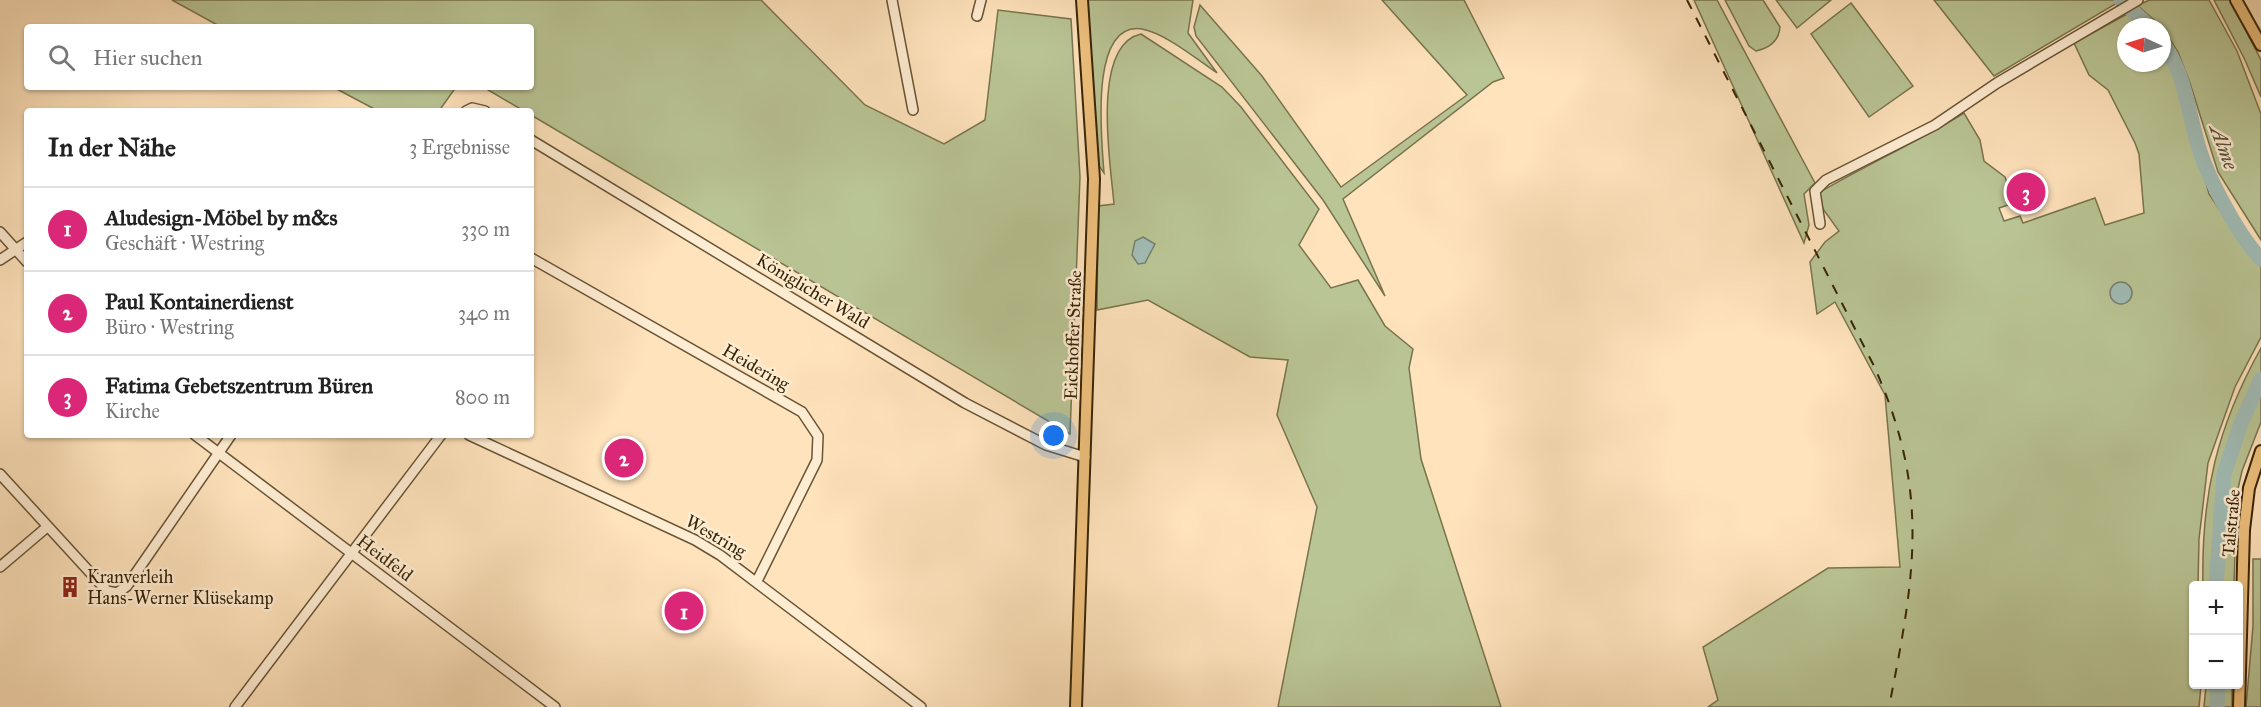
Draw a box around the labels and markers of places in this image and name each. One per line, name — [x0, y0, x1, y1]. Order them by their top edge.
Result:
pin: 3 — [2006, 170, 2046, 214]
pin: 2 — [604, 436, 644, 480]
place label: Kranverleih Hans-Werner Klüsekamp — [87, 566, 274, 609]
building icon: Kranverleih Hans-Werner Klüsekamp — [58, 575, 82, 599]
pin: 1 — [664, 588, 704, 634]

